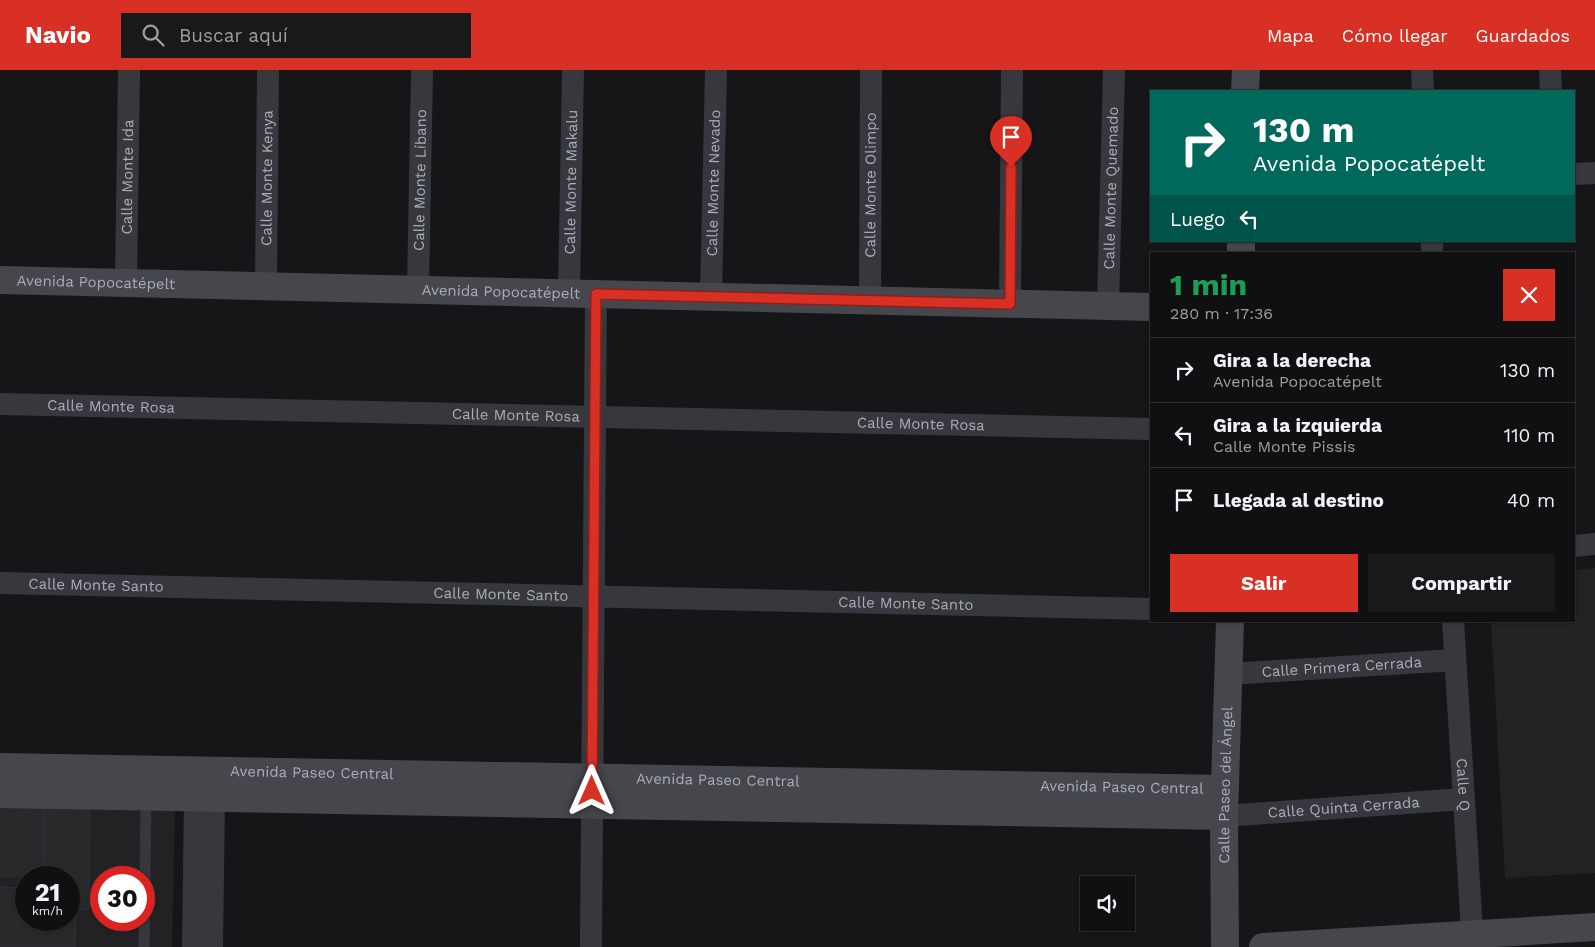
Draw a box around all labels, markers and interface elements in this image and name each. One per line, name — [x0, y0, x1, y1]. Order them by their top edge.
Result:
search box — [121, 13, 471, 58]
text: Navio — [25, 21, 91, 49]
icon: search — [139, 21, 167, 49]
text: Buscar aquí — [179, 24, 288, 47]
text: Mapa — [1267, 25, 1314, 46]
text: Cómo llegar — [1342, 25, 1448, 46]
text: Guardados — [1476, 25, 1570, 46]
street label: Calle Monte Quemado — [1100, 106, 1122, 270]
street label: Calle Monte Líbano — [410, 109, 430, 251]
text: 130 m — [1253, 109, 1354, 151]
street label: Calle Monte Kenya — [257, 110, 277, 246]
street label: Calle Monte Makalu — [561, 110, 581, 255]
street label: Calle Monte Nevado — [703, 110, 724, 257]
icon: right — [1170, 110, 1235, 175]
street label: Calle Monte Olimpo — [861, 112, 880, 258]
pin — [990, 116, 1032, 167]
street label: Calle Monte Ida — [118, 119, 137, 235]
icon: arrive — [997, 123, 1025, 151]
text: Avenida Popocatépelt — [1253, 151, 1485, 176]
icon: left — [1235, 205, 1263, 233]
text: Luego — [1170, 208, 1225, 231]
text: 1 min — [1170, 267, 1247, 302]
button: close — [1503, 269, 1555, 321]
street label: Avenida Popocatépelt — [17, 271, 176, 293]
street label: Avenida Popocatépelt — [421, 281, 581, 303]
text: 280 m · 17:36 — [1170, 304, 1273, 323]
text: Gira a la derecha — [1213, 349, 1371, 372]
icon: right — [1170, 356, 1198, 384]
text: 130 m — [1500, 359, 1555, 382]
text: Avenida Popocatépelt — [1213, 372, 1382, 391]
street label: Calle Monte Rosa — [47, 396, 176, 417]
street label: Calle Monte Rosa — [452, 405, 581, 426]
street label: Calle Monte Rosa — [857, 414, 985, 434]
text: Gira a la izquierda — [1213, 414, 1382, 437]
icon: left — [1170, 421, 1198, 449]
text: 110 m — [1504, 424, 1555, 447]
text: Calle Monte Pissis — [1213, 437, 1355, 456]
icon: arrive — [1170, 486, 1198, 514]
text: Llegada al destino — [1213, 489, 1384, 512]
text: 40 m — [1507, 489, 1555, 512]
button: Salir — [1170, 554, 1358, 612]
button: Compartir — [1368, 554, 1555, 612]
street label: Calle Monte Santo — [28, 575, 164, 596]
street label: Calle Monte Santo — [433, 584, 569, 605]
street label: Calle Monte Santo — [838, 593, 974, 614]
street label: Calle Primera Cerrada — [1261, 653, 1423, 681]
street label: Calle Paseo del Ángel — [1215, 706, 1236, 864]
street label: Calle Q — [1452, 758, 1474, 812]
street label: Avenida Paseo Central — [230, 762, 394, 783]
position arrow — [565, 764, 617, 816]
street label: Avenida Paseo Central — [636, 769, 800, 790]
street label: Avenida Paseo Central — [1040, 777, 1204, 798]
street label: Calle Quinta Cerrada — [1267, 793, 1421, 822]
speed limit sign: 30 — [90, 866, 155, 931]
map controls — [1080, 876, 1135, 931]
button: sound — [1080, 876, 1135, 931]
text: 21 — [35, 878, 60, 907]
text: km/h — [32, 904, 63, 918]

